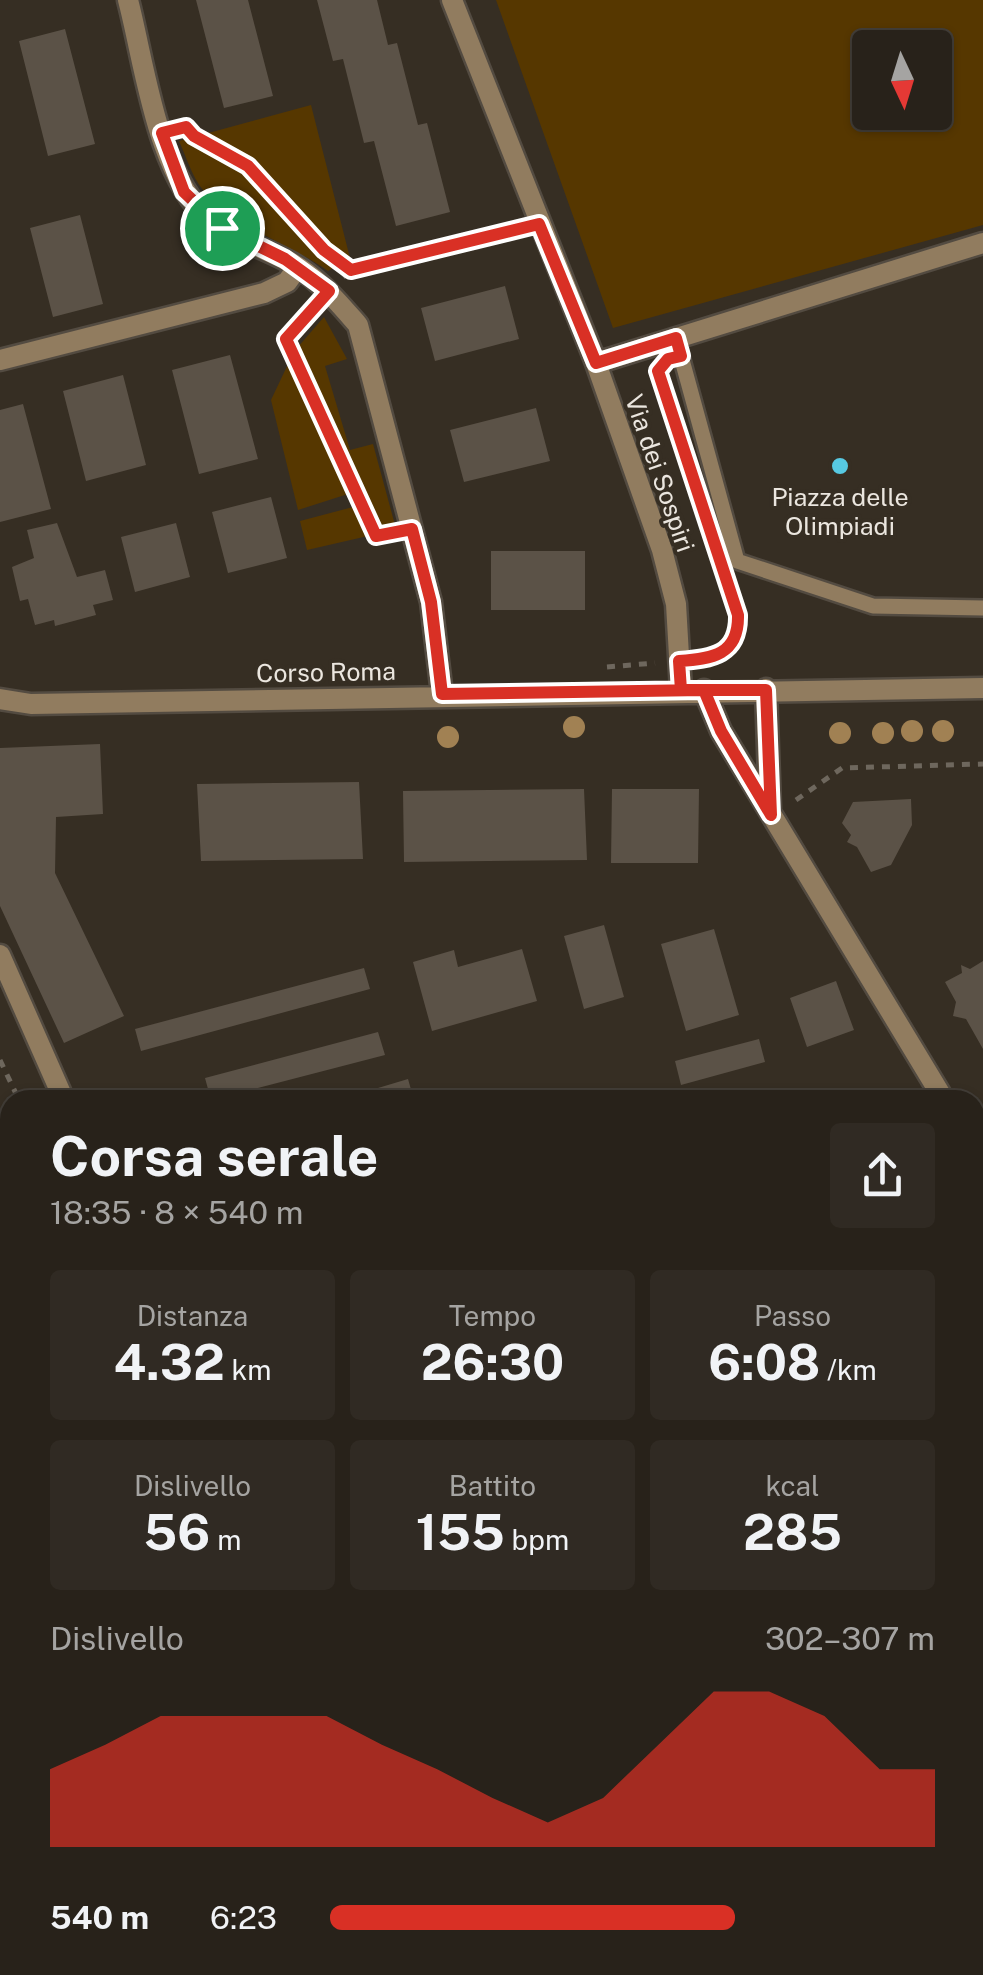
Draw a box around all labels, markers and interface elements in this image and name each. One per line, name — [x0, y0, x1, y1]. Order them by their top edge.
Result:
north arrow — [852, 30, 952, 130]
map controls — [852, 30, 952, 130]
pin — [180, 186, 265, 271]
icon: arrive — [195, 201, 250, 256]
street label: Via dei Sospiri — [619, 390, 701, 556]
marker: Piazza delle Olimpiadi — [829, 455, 851, 477]
place label: Piazza delle Olimpiadi — [771, 482, 909, 541]
street label: Corso Roma — [256, 656, 396, 688]
button: share — [830, 1123, 935, 1228]
text: Corsa serale — [50, 1124, 379, 1188]
text: 18:35 · 8 × 540 m — [50, 1194, 304, 1231]
text: Distanza — [137, 1299, 248, 1332]
text: Tempo — [449, 1299, 536, 1332]
text: Passo — [754, 1299, 831, 1332]
text: 4.32 — [113, 1332, 225, 1391]
text: 26:30 — [421, 1332, 564, 1391]
text: 6:08 — [708, 1332, 820, 1391]
text: km — [225, 1353, 272, 1386]
text: /km — [820, 1353, 877, 1386]
text: Dislivello — [134, 1469, 251, 1502]
text: Battito — [449, 1469, 536, 1502]
text: kcal — [765, 1469, 820, 1502]
text: 56 — [144, 1502, 210, 1561]
text: 155 — [416, 1502, 505, 1561]
text: 285 — [743, 1502, 842, 1561]
text: m — [210, 1523, 241, 1556]
text: bpm — [505, 1523, 569, 1556]
text: Dislivello — [50, 1620, 184, 1657]
text: 302–307 m — [765, 1620, 935, 1657]
text: 540 m — [50, 1899, 149, 1936]
text: 6:23 — [210, 1899, 277, 1936]

